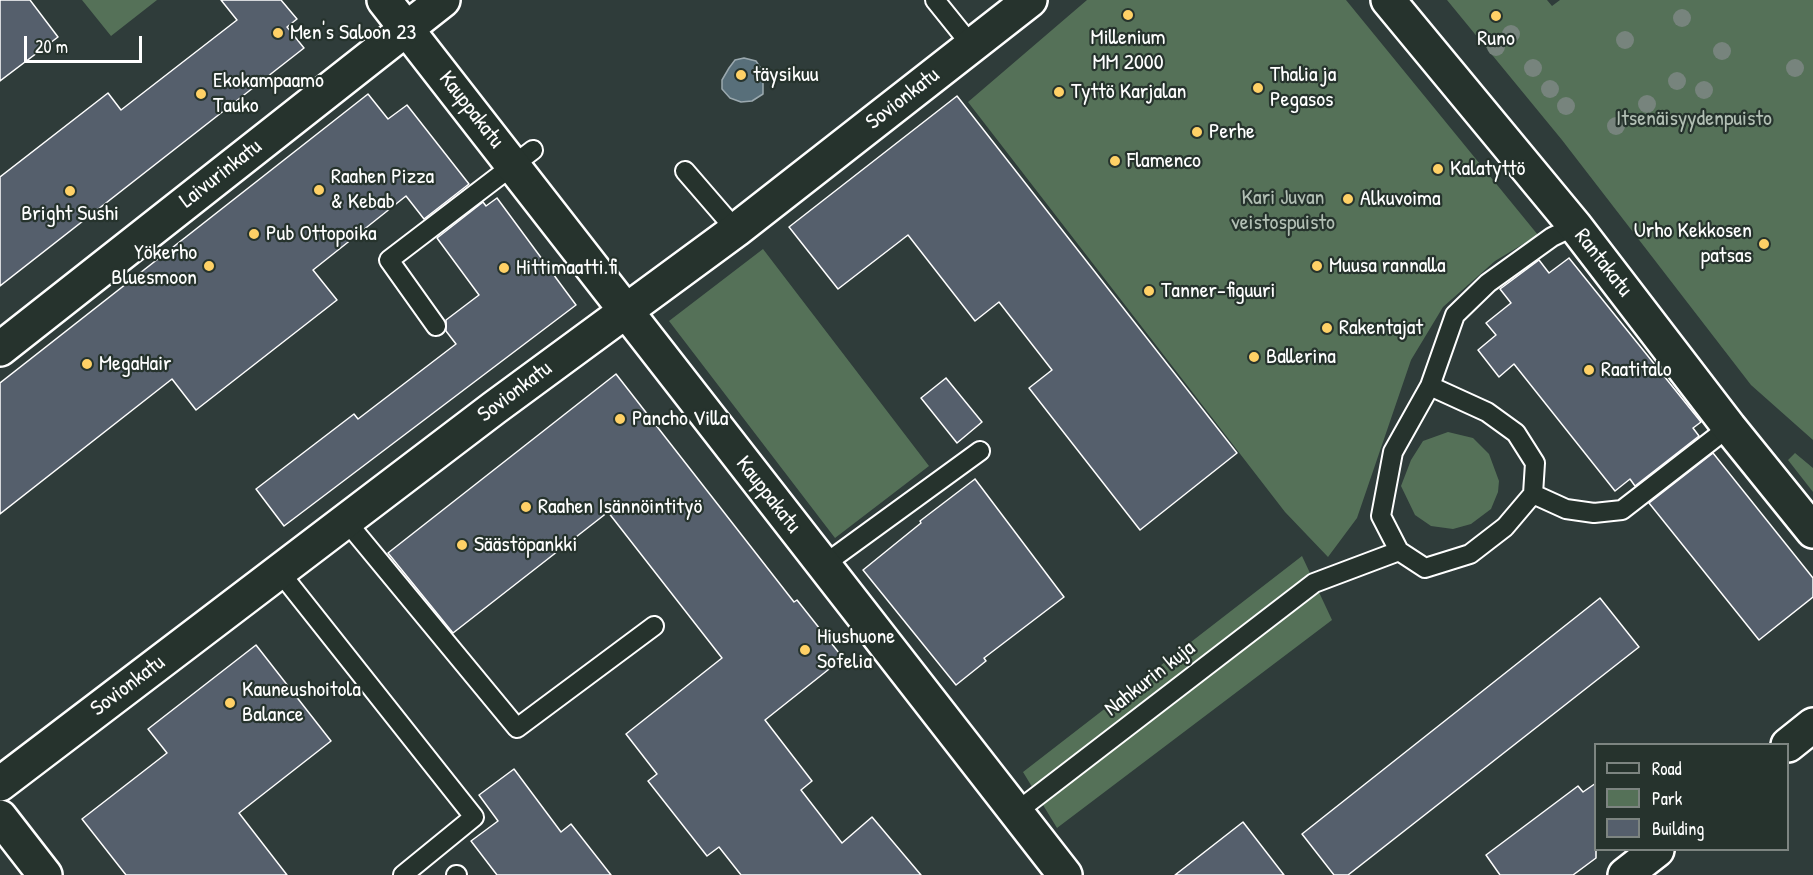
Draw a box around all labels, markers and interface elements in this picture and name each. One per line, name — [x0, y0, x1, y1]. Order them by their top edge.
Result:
marker: Millenium MM 2000 — [1121, 8, 1135, 22]
marker: Runo — [1489, 9, 1503, 23]
place label: Men's Saloon 23 — [290, 20, 416, 46]
scale bar — [27, 24, 146, 62]
place label: Millenium MM 2000 — [1091, 25, 1165, 76]
marker: Men's Saloon 23 — [271, 26, 285, 40]
place label: Runo — [1477, 26, 1515, 52]
text: 20 m — [35, 34, 68, 59]
place label: täysikuu — [753, 62, 819, 88]
street label: Sovionkatu — [861, 62, 945, 136]
place label: Thalia ja Pegasos — [1270, 62, 1336, 113]
street label: Kauppakatu — [433, 66, 509, 154]
place label: Ekokampaamo Tauko — [213, 68, 324, 119]
marker: täysikuu — [734, 68, 748, 82]
place label: Tyttö Karjalan — [1071, 79, 1186, 105]
marker: Thalia ja Pegasos — [1251, 81, 1265, 95]
marker: Tyttö Karjalan — [1052, 85, 1066, 99]
marker: Ekokampaamo Tauko — [194, 87, 208, 101]
park label: Itsenäisyydenpuisto — [1616, 106, 1772, 132]
place label: Perhe — [1209, 119, 1255, 145]
marker: Perhe — [1190, 125, 1204, 139]
street label: Laivurinkatu — [175, 134, 267, 214]
place label: Flamenco — [1127, 148, 1201, 174]
marker: Flamenco — [1108, 154, 1122, 168]
place label: Kalatyttö — [1450, 156, 1525, 182]
marker: Kalatyttö — [1431, 162, 1445, 176]
place label: Raahen Pizza & Kebab — [331, 164, 434, 216]
marker: Raahen Pizza & Kebab — [312, 183, 326, 197]
marker: Bright Sushi — [63, 184, 77, 198]
park label: Kari Juvan veistospuisto — [1231, 185, 1335, 236]
place label: Alkuvoima — [1360, 186, 1441, 212]
marker: Alkuvoima — [1341, 192, 1355, 206]
place label: Bright Sushi — [21, 201, 119, 227]
place label: Urho Kekkosen patsas — [1634, 218, 1752, 270]
place label: Pub Ottopoika — [266, 221, 377, 247]
street label: Rantakatu — [1568, 224, 1638, 302]
marker: Pub Ottopoika — [247, 227, 261, 241]
marker: Urho Kekkosen patsas — [1757, 237, 1771, 251]
place label: Yökerho Bluesmoon — [111, 240, 197, 292]
place label: Muusa rannalla — [1329, 253, 1446, 279]
place label: Hittimaatti.fi — [516, 255, 617, 281]
marker: Yökerho Bluesmoon — [202, 259, 216, 273]
marker: Muusa rannalla — [1310, 259, 1324, 273]
marker: Hittimaatti.fi — [497, 261, 511, 275]
place label: Tanner-figuuri — [1161, 278, 1276, 304]
marker: Tanner-figuuri — [1142, 284, 1156, 298]
place label: Rakentajat — [1339, 315, 1423, 341]
marker: Rakentajat — [1320, 321, 1334, 335]
place label: Ballerina — [1266, 344, 1336, 370]
marker: Ballerina — [1247, 350, 1261, 364]
place label: MegaHair — [99, 351, 172, 377]
street label: Sovionkatu — [473, 356, 557, 428]
marker: MegaHair — [80, 357, 94, 371]
place label: Raatitalo — [1601, 357, 1672, 383]
marker: Raatitalo — [1582, 363, 1596, 377]
place label: Pancho Villa — [632, 406, 728, 432]
marker: Pancho Villa — [613, 412, 627, 426]
street label: Kauppakatu — [730, 451, 806, 539]
place label: Raahen Isännöintityö — [538, 494, 702, 520]
marker: Raahen Isännöintityö — [519, 500, 533, 514]
place label: Säästöpankki — [474, 532, 577, 558]
marker: Säästöpankki — [455, 538, 469, 552]
place label: Hiushuone Sofelia — [817, 624, 895, 676]
street label: Nahkurin kuja — [1099, 635, 1201, 723]
marker: Hiushuone Sofelia — [798, 643, 812, 657]
street label: Sovionkatu — [86, 650, 170, 722]
place label: Kauneushoitola Balance — [242, 677, 361, 728]
marker: Kauneushoitola Balance — [223, 696, 237, 710]
legend — [1594, 743, 1789, 851]
text: Road — [1652, 756, 1682, 781]
text: Park — [1652, 786, 1682, 811]
text: Building — [1652, 816, 1704, 841]

